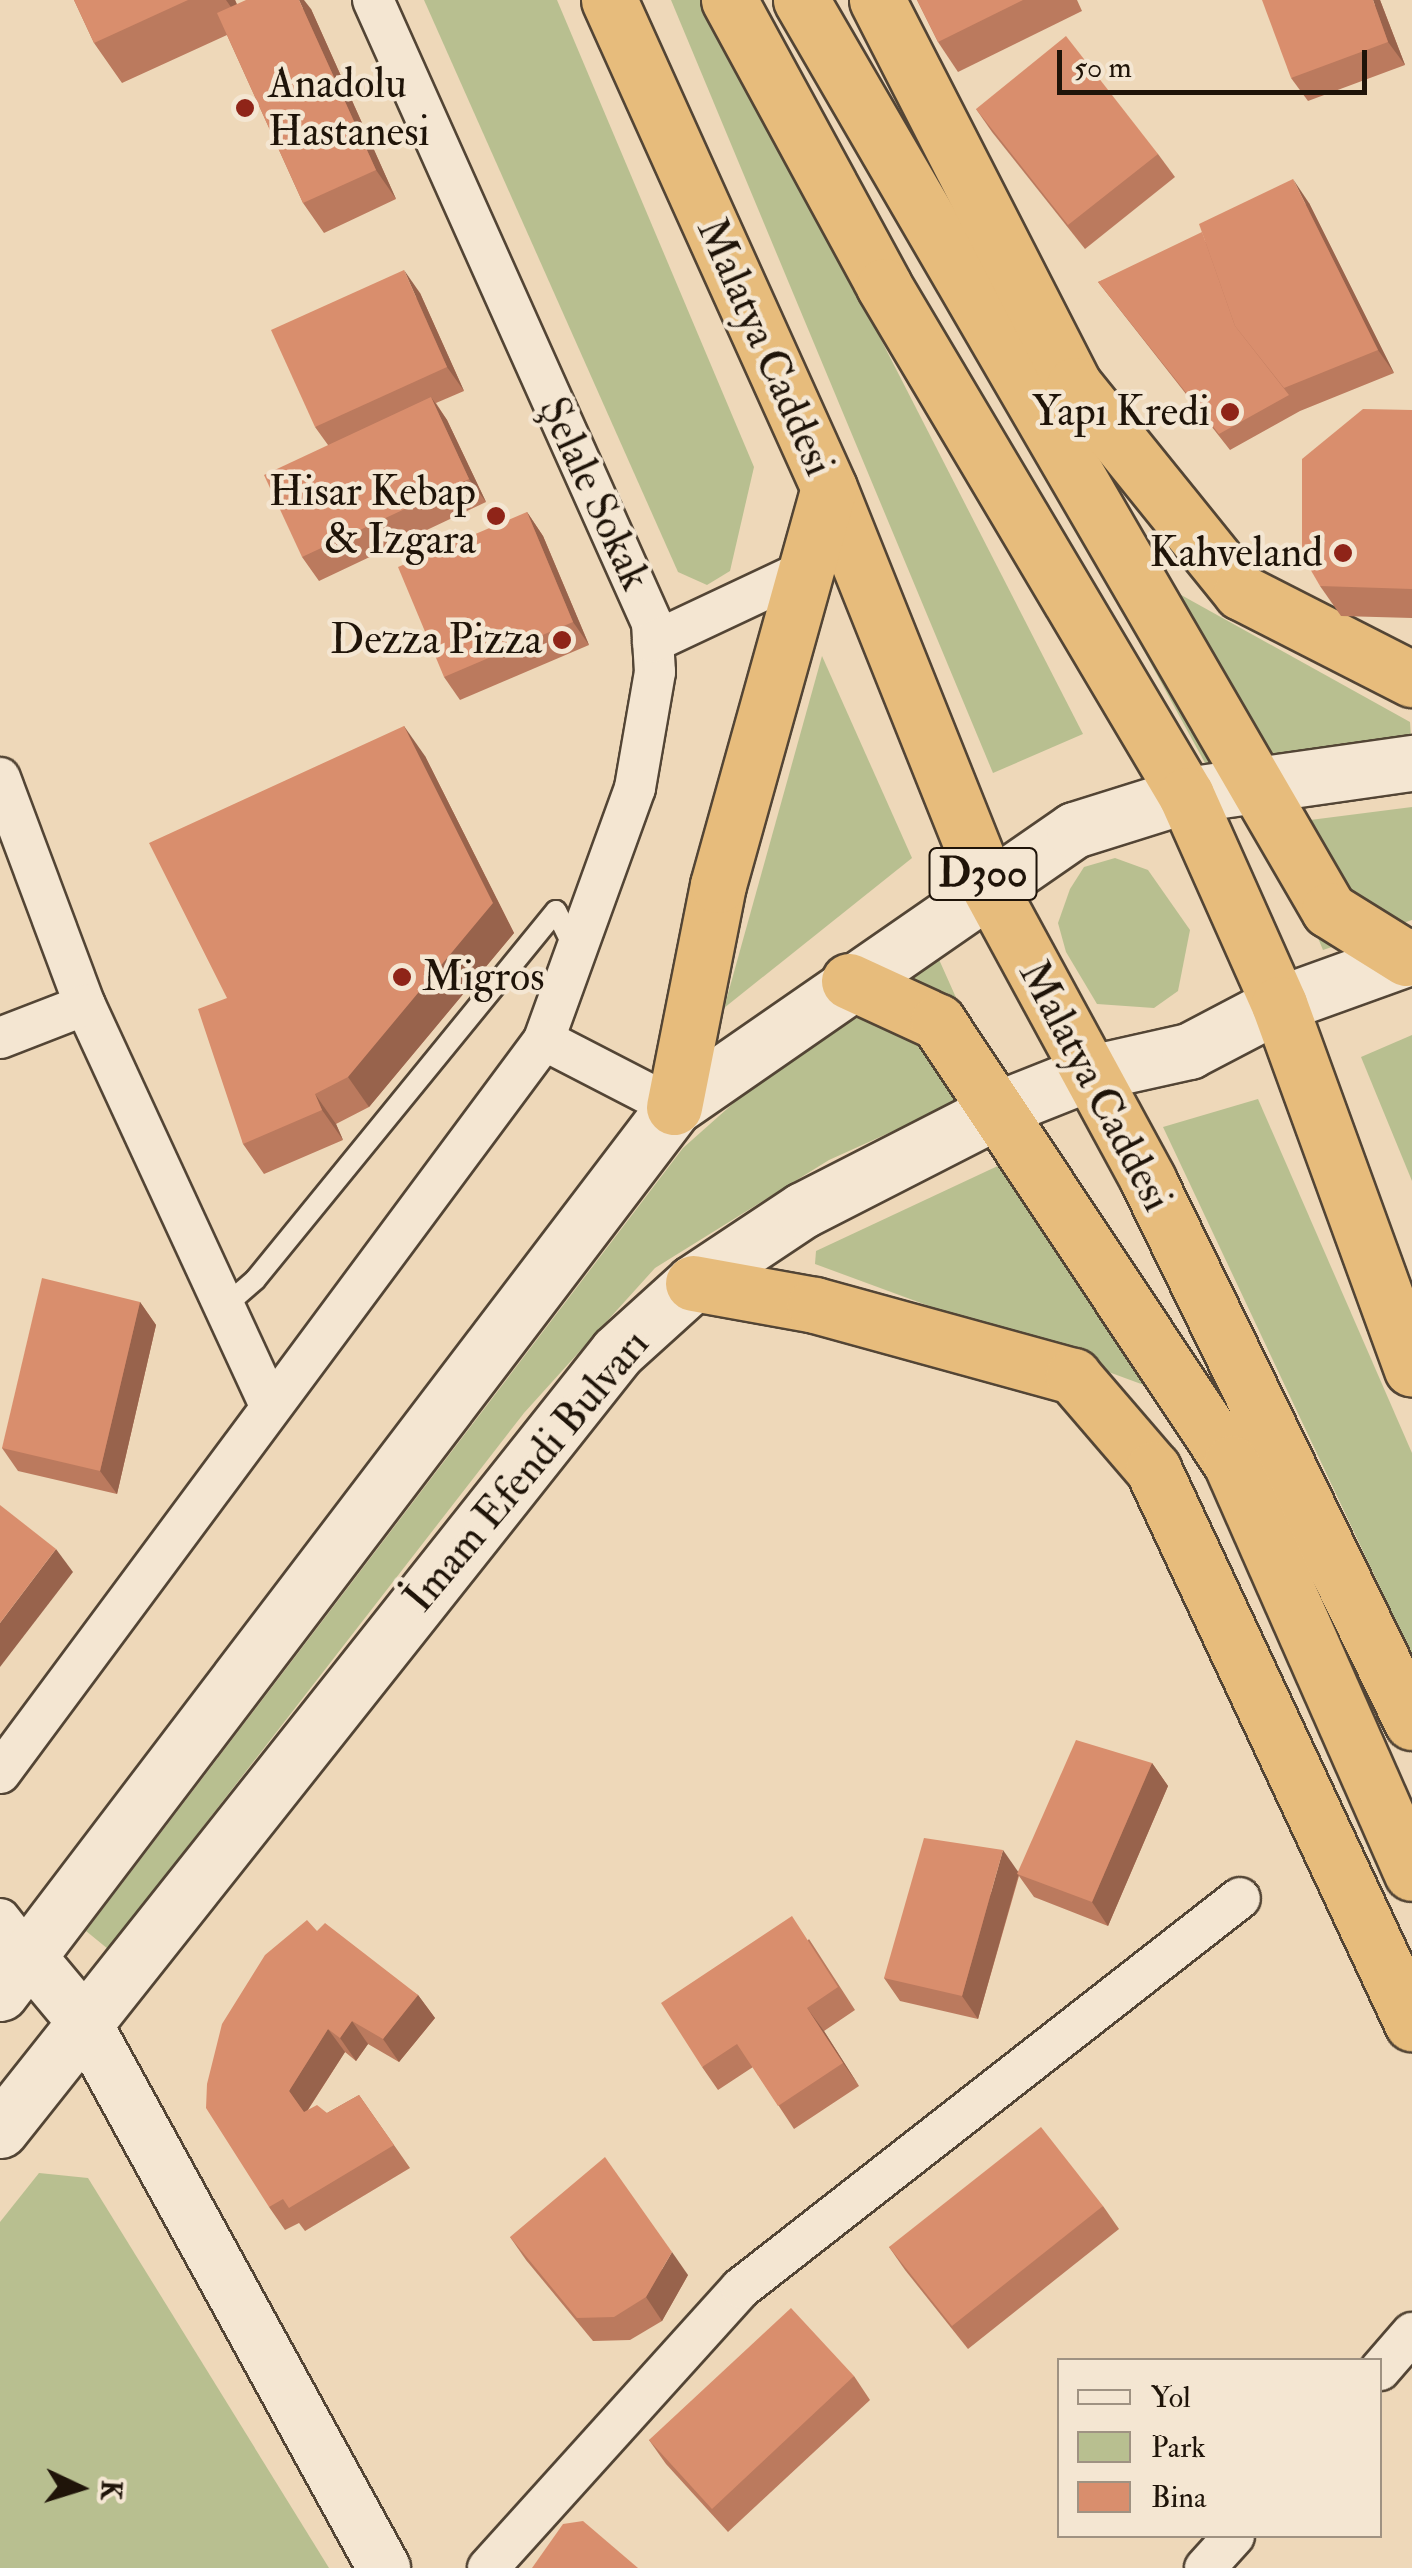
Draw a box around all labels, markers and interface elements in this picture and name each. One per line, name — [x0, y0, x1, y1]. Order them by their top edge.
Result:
scale bar — [1062, 30, 1372, 92]
text: 50 m — [1074, 49, 1132, 86]
place label: Anadolu Hastanesi — [268, 59, 430, 158]
marker: Anadolu Hastanesi — [232, 95, 258, 121]
street label: Malatya Caddesi — [686, 211, 844, 483]
place label: Yapı Kredi — [1032, 387, 1210, 437]
street label: Şelale Sokak — [528, 390, 660, 598]
marker: Yapı Kredi — [1219, 401, 1241, 423]
place label: Hisar Kebap & Izgara — [269, 467, 476, 566]
marker: Hisar Kebap & Izgara — [485, 505, 507, 527]
place label: Kahveland — [1149, 528, 1323, 578]
marker: Kahveland — [1332, 542, 1354, 564]
place label: Dezza Pizza — [330, 615, 542, 665]
marker: Dezza Pizza — [551, 629, 573, 651]
road number: D300 — [928, 839, 1038, 909]
place label: Migros — [422, 952, 545, 1002]
street label: Malatya Caddesi — [1008, 952, 1182, 1220]
marker: Migros — [391, 966, 413, 988]
street label: İmam Efendi Bulvarı — [394, 1319, 660, 1623]
legend — [1057, 2358, 1382, 2538]
text: Yol — [1151, 2379, 1191, 2416]
text: Park — [1151, 2429, 1206, 2466]
north arrow — [30, 2438, 130, 2538]
text: K — [92, 2479, 129, 2501]
text: Bina — [1151, 2479, 1206, 2516]

